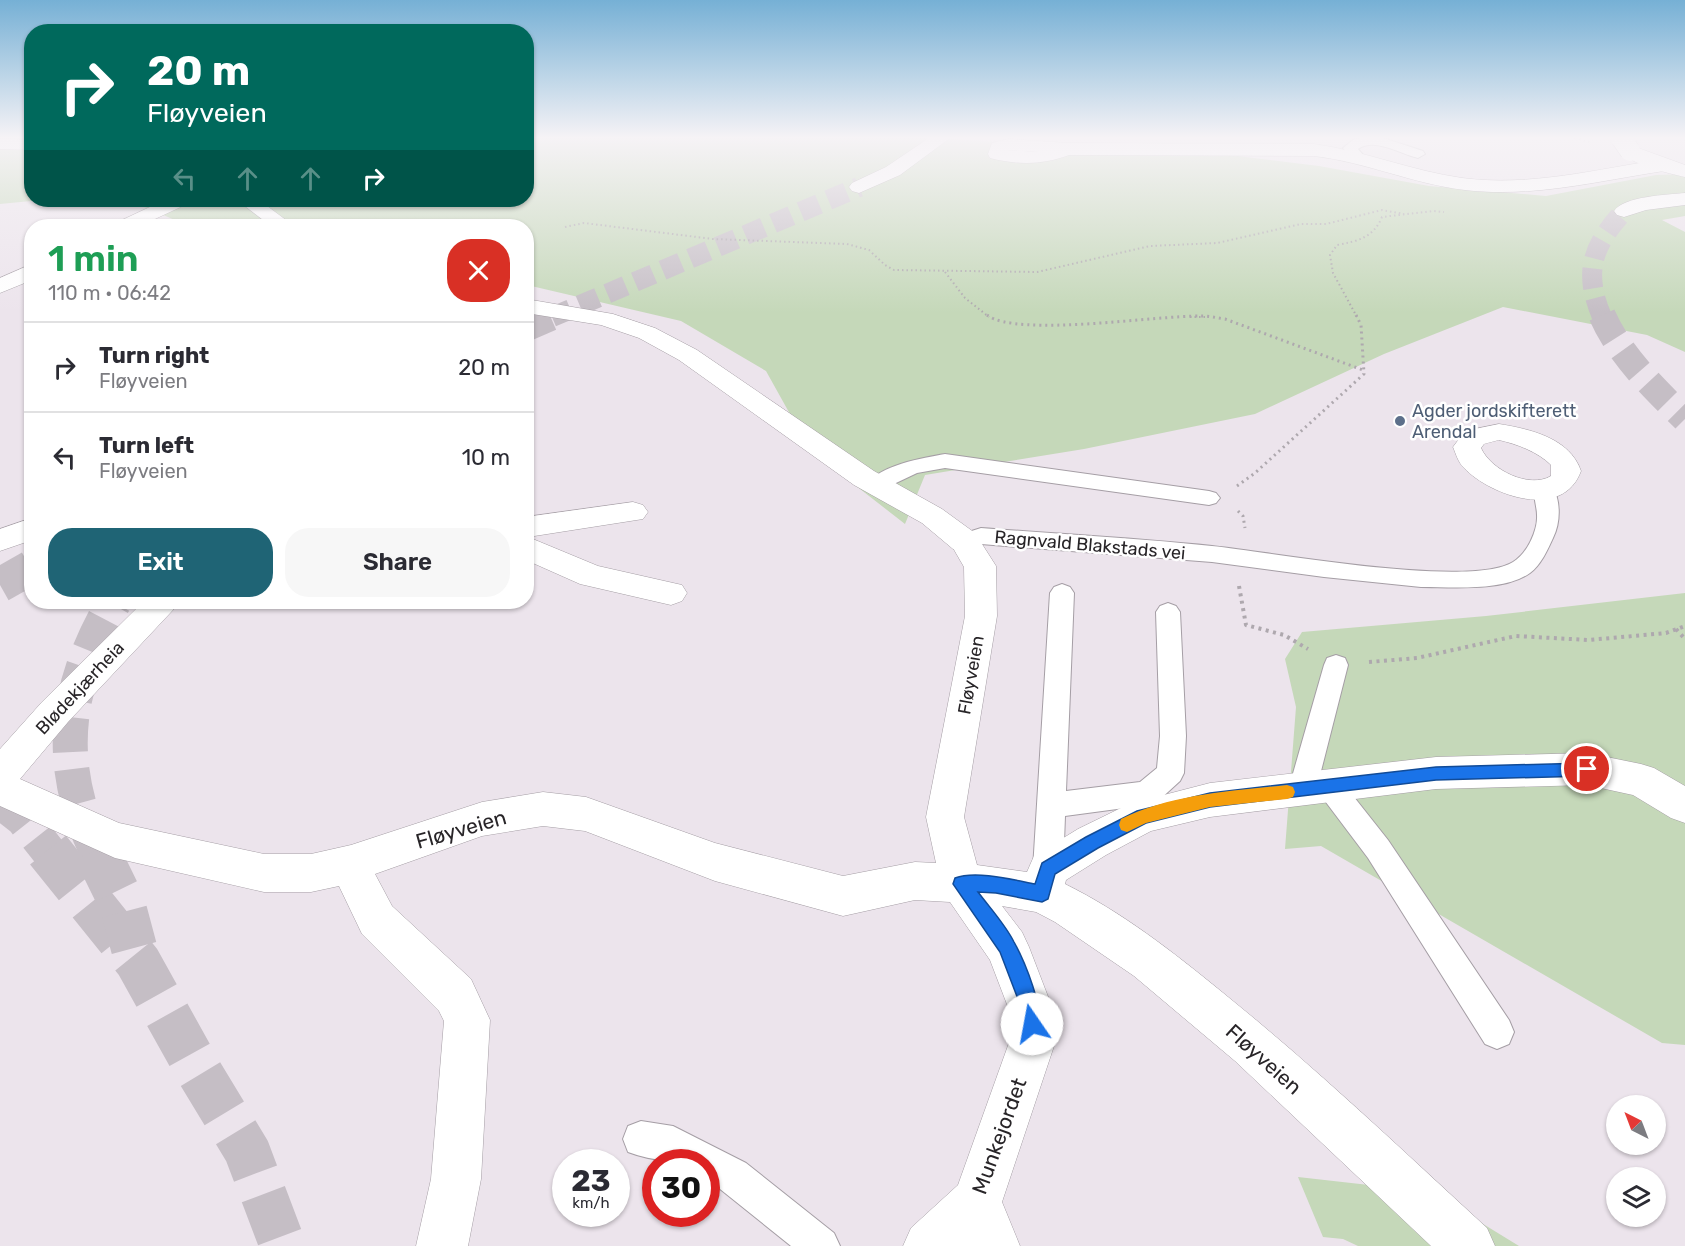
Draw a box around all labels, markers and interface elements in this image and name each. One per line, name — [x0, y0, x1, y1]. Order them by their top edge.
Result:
text: 20 m — [147, 46, 250, 96]
icon: right — [48, 48, 126, 126]
text: Fløyveien — [147, 97, 267, 129]
icon: left — [168, 162, 201, 195]
icon: ahead — [231, 162, 264, 195]
icon: ahead — [294, 162, 327, 195]
icon: right — [357, 162, 390, 195]
text: 1 min — [48, 237, 139, 280]
button: close — [447, 239, 510, 302]
text: 110 m · 06:42 — [48, 281, 171, 305]
text: Turn right — [99, 342, 209, 369]
icon: right — [48, 351, 81, 384]
text: 20 m — [458, 354, 510, 381]
text: Fløyveien — [99, 369, 188, 393]
place label: Agder jordskifterett Arendal — [1412, 400, 1576, 443]
marker: Agder jordskifterett Arendal — [1393, 414, 1407, 428]
text: Turn left — [99, 432, 194, 459]
icon: left — [48, 441, 81, 474]
text: 10 m — [462, 444, 510, 471]
text: Fløyveien — [99, 459, 188, 483]
street label: Ragnvald Blakstads vei — [994, 526, 1186, 564]
button: Exit — [48, 528, 273, 597]
button: Share — [285, 528, 510, 597]
street label: Fløyveien — [953, 634, 989, 716]
street label: Blødekjærheia — [31, 637, 129, 739]
pin — [1561, 743, 1612, 794]
icon: arrive — [1570, 752, 1603, 785]
street label: Fløyveien — [413, 804, 509, 854]
position arrow — [1000, 992, 1064, 1056]
street label: Fløyveien — [1221, 1019, 1307, 1099]
street label: Munkejordet — [966, 1075, 1032, 1197]
north arrow — [1606, 1095, 1666, 1155]
map controls — [1606, 1095, 1666, 1227]
speed limit sign: 30 — [642, 1149, 720, 1227]
text: 23 — [571, 1163, 611, 1199]
button: layers — [1606, 1167, 1666, 1227]
text: km/h — [572, 1194, 610, 1212]

